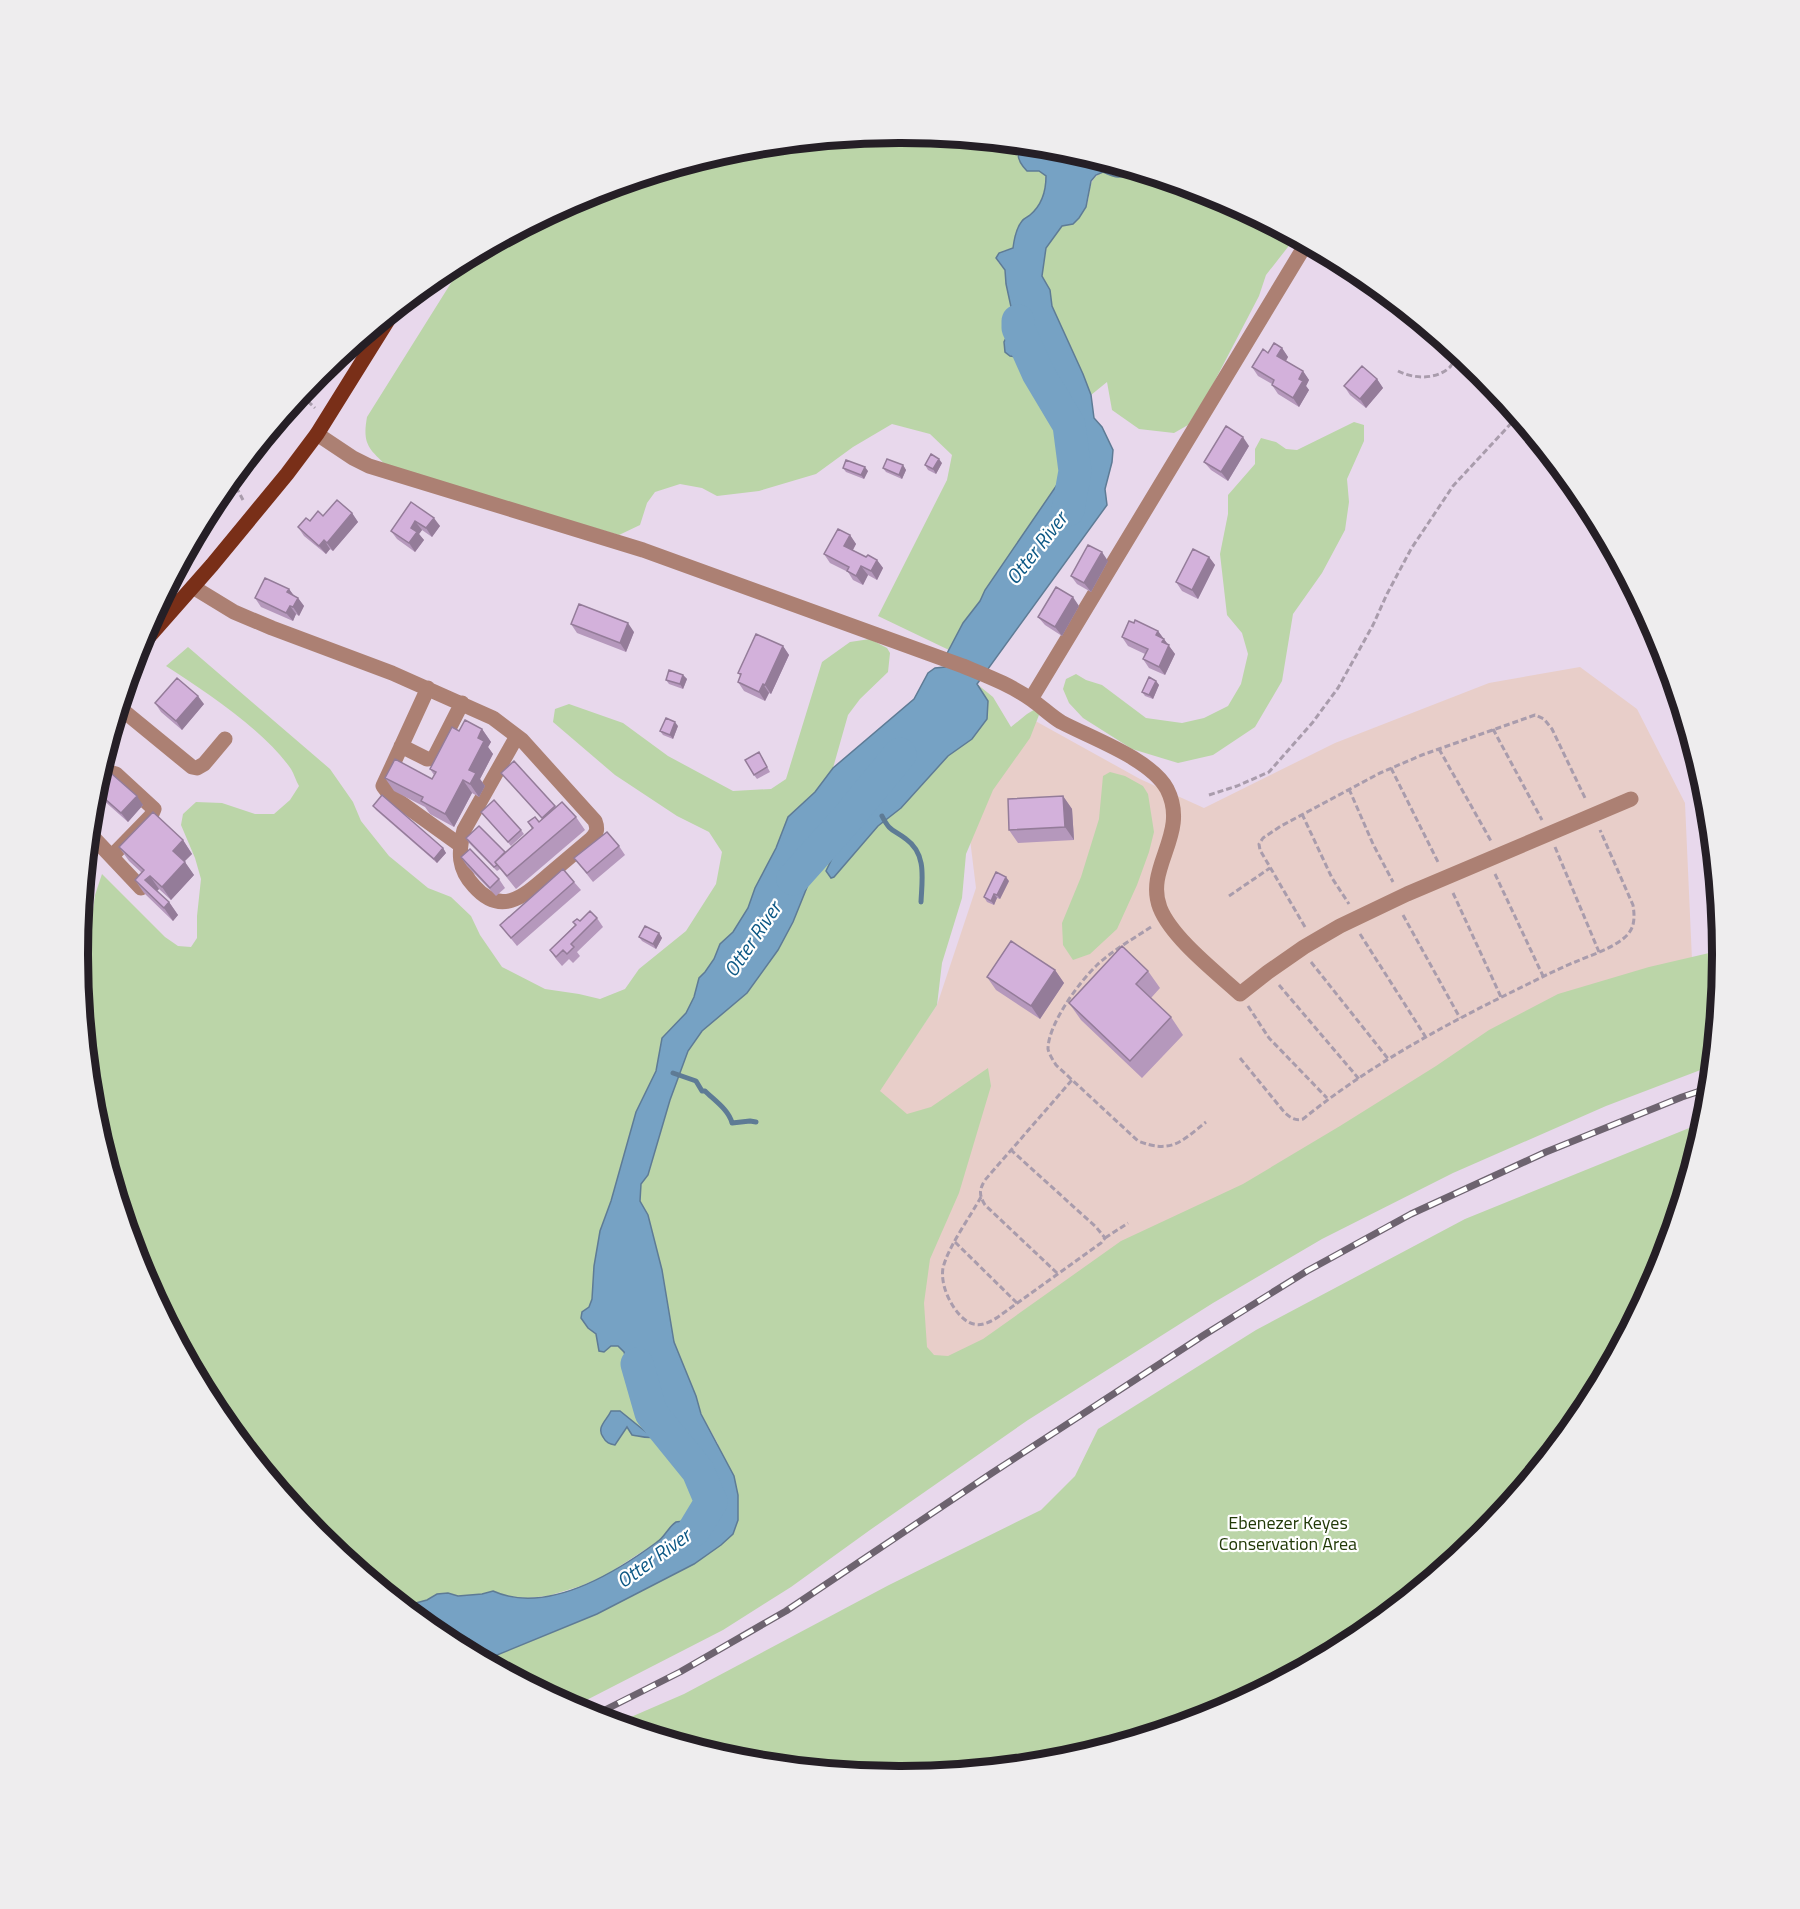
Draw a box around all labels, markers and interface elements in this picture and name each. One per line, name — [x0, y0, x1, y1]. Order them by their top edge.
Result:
water label: Otter River — [998, 503, 1076, 591]
water label: Otter River — [715, 893, 790, 983]
park label: Ebenezer Keyes Conservation Area — [1219, 1509, 1357, 1557]
water label: Otter River — [609, 1519, 699, 1596]

